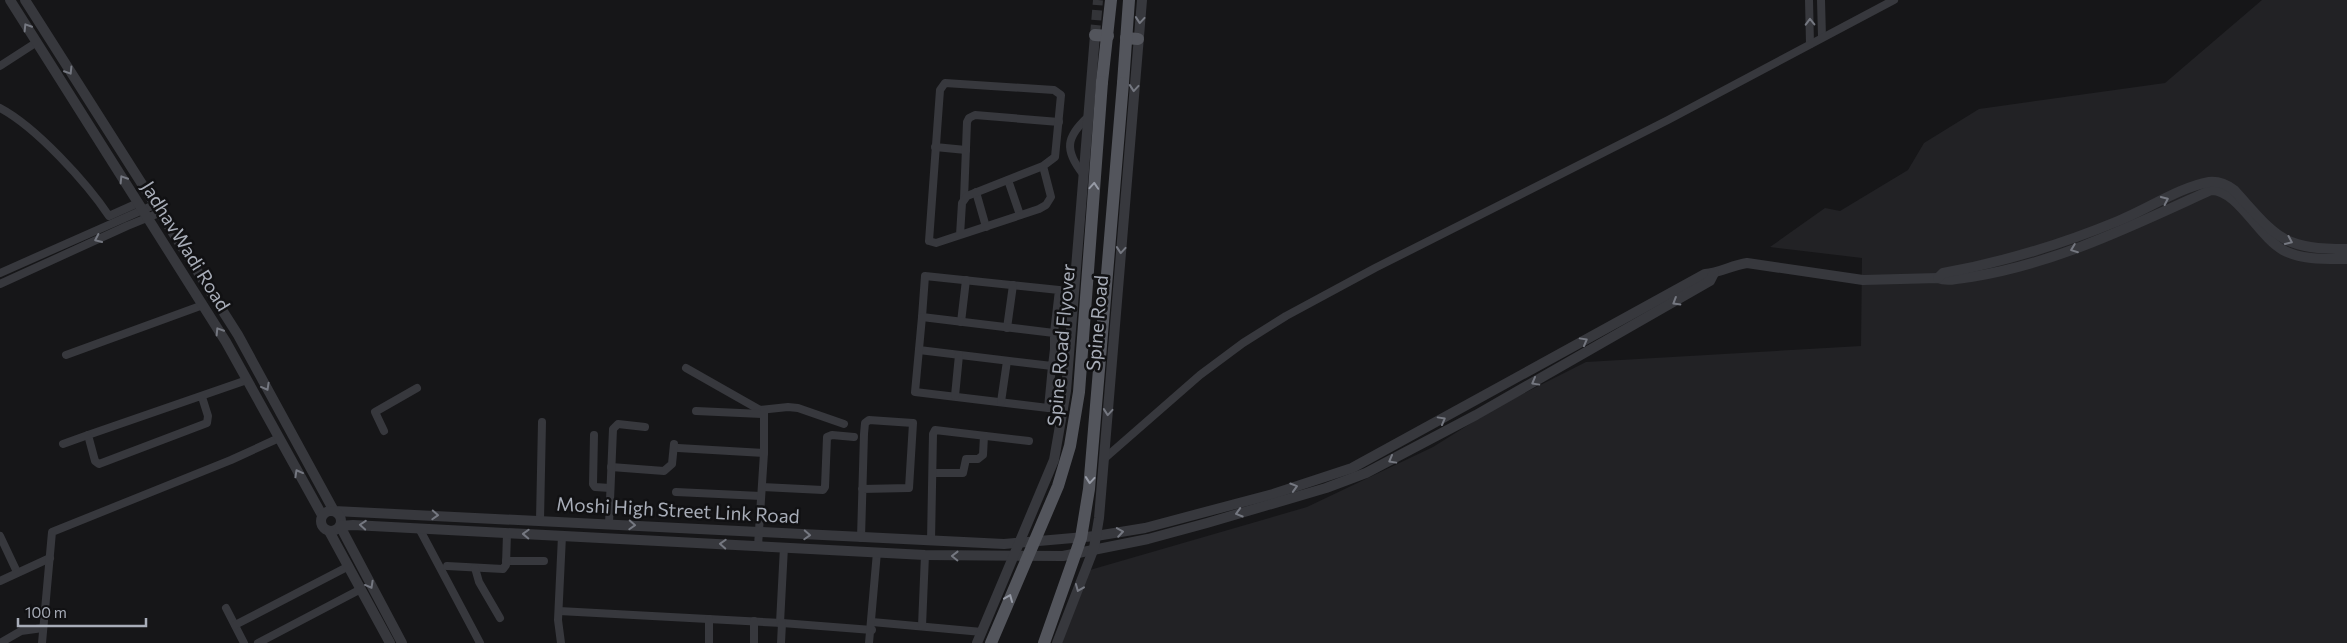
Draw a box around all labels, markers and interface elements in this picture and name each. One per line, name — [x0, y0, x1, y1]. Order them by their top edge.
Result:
one-way arrow — [1135, 16, 1146, 24]
one-way arrow — [1804, 18, 1815, 26]
one-way arrow — [24, 23, 33, 32]
one-way arrow — [62, 66, 72, 75]
one-way arrow — [1129, 84, 1140, 92]
one-way arrow — [119, 175, 129, 184]
street label: JadhavWadi Road — [137, 176, 236, 315]
one-way arrow — [1088, 182, 1099, 190]
one-way arrow — [2159, 197, 2168, 207]
one-way arrow — [94, 233, 103, 243]
one-way arrow — [2284, 235, 2293, 246]
one-way arrow — [2070, 243, 2079, 253]
one-way arrow — [1116, 246, 1127, 254]
street label: Spine Road Flyover — [1042, 262, 1079, 427]
street label: Spine Road — [1081, 274, 1112, 372]
one-way arrow — [1673, 295, 1682, 305]
one-way arrow — [216, 327, 225, 337]
one-way arrow — [1579, 338, 1588, 348]
one-way arrow — [1531, 375, 1540, 385]
one-way arrow — [260, 381, 270, 390]
one-way arrow — [1103, 408, 1114, 416]
one-way arrow — [1437, 416, 1446, 426]
one-way arrow — [1389, 454, 1398, 464]
one-way arrow — [294, 469, 304, 478]
one-way arrow — [1085, 477, 1096, 485]
one-way arrow — [1290, 483, 1298, 493]
street label: Moshi High Street Link Road — [556, 492, 800, 527]
one-way arrow — [1236, 508, 1244, 518]
one-way arrow — [432, 510, 439, 520]
one-way arrow — [359, 520, 367, 531]
one-way arrow — [628, 520, 636, 531]
one-way arrow — [1116, 528, 1125, 538]
one-way arrow — [521, 529, 529, 540]
one-way arrow — [804, 529, 812, 540]
one-way arrow — [719, 539, 727, 550]
one-way arrow — [951, 550, 959, 561]
one-way arrow — [364, 580, 374, 589]
one-way arrow — [1075, 583, 1085, 592]
one-way arrow — [1003, 594, 1014, 603]
scale bar — [18, 596, 145, 628]
text: 100 m — [25, 603, 67, 621]

